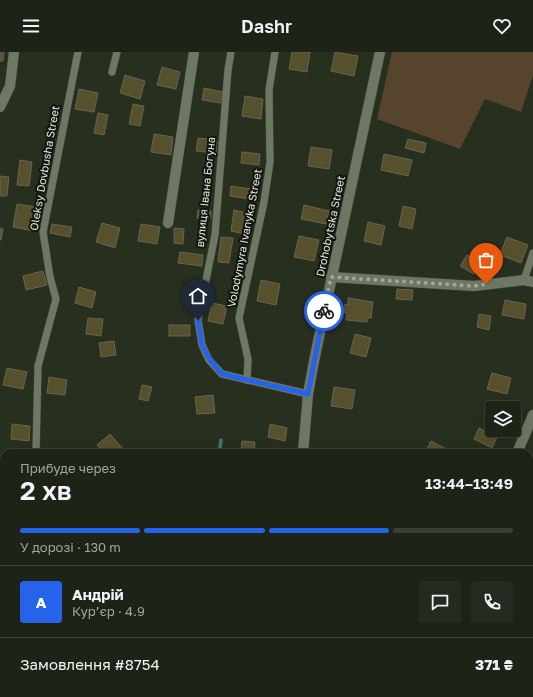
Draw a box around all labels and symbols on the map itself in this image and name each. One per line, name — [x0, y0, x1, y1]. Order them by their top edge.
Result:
street label: Oleksy Dovbusha Street — [27, 104, 61, 232]
street label: вулиця Івана Богуна — [193, 136, 217, 248]
street label: Volodymyra Ivanyka Street — [224, 168, 264, 308]
street label: Drohobytska Street — [313, 174, 347, 278]
pin — [469, 243, 503, 284]
pin — [181, 279, 215, 320]
courier — [304, 291, 344, 331]

